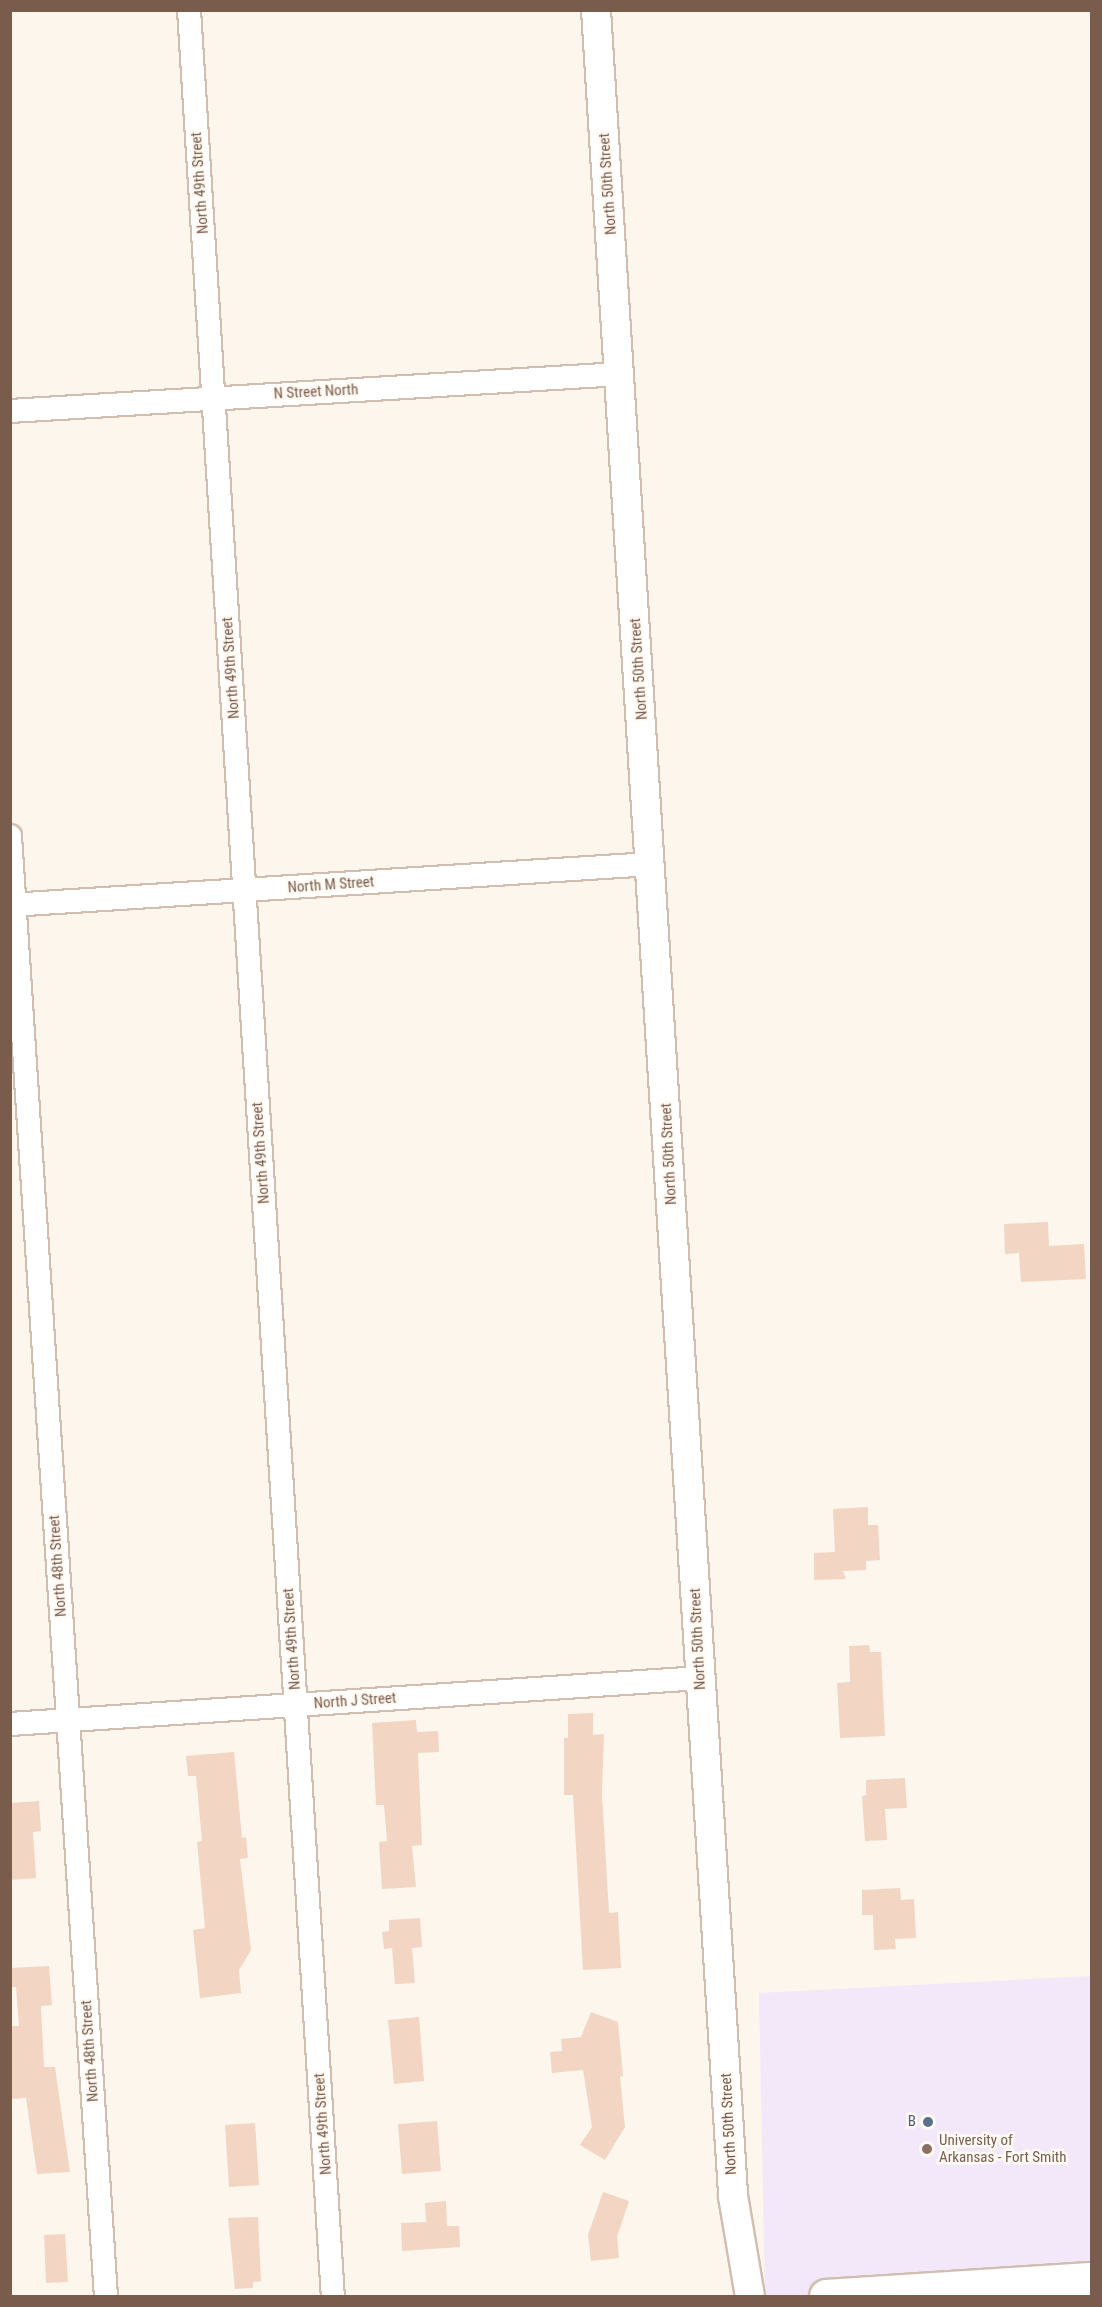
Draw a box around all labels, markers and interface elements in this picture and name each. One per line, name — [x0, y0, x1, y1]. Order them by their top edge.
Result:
street label: North 49th Street — [187, 132, 213, 234]
street label: North 50th Street — [595, 133, 621, 235]
street label: N Street North — [273, 381, 359, 403]
street label: North 49th Street — [218, 617, 244, 719]
street label: North 50th Street — [626, 618, 652, 720]
street label: North M Street — [287, 873, 375, 897]
street label: North 49th Street — [248, 1102, 274, 1204]
street label: North 50th Street — [657, 1103, 681, 1205]
street label: North 48th Street — [45, 1515, 71, 1617]
street label: North 49th Street — [279, 1588, 305, 1690]
street label: North 50th Street — [686, 1588, 710, 1690]
street label: North J Street — [313, 1689, 397, 1713]
street label: North 48th Street — [77, 2000, 103, 2102]
street label: North 49th Street — [310, 2073, 336, 2175]
street label: North 50th Street — [717, 2073, 741, 2175]
place label: B — [908, 2113, 916, 2131]
marker: B — [921, 2115, 935, 2129]
place label: University of Arkansas - Fort Smith — [939, 2131, 1067, 2166]
marker: University of Arkansas - Fort Smith — [920, 2142, 934, 2156]

